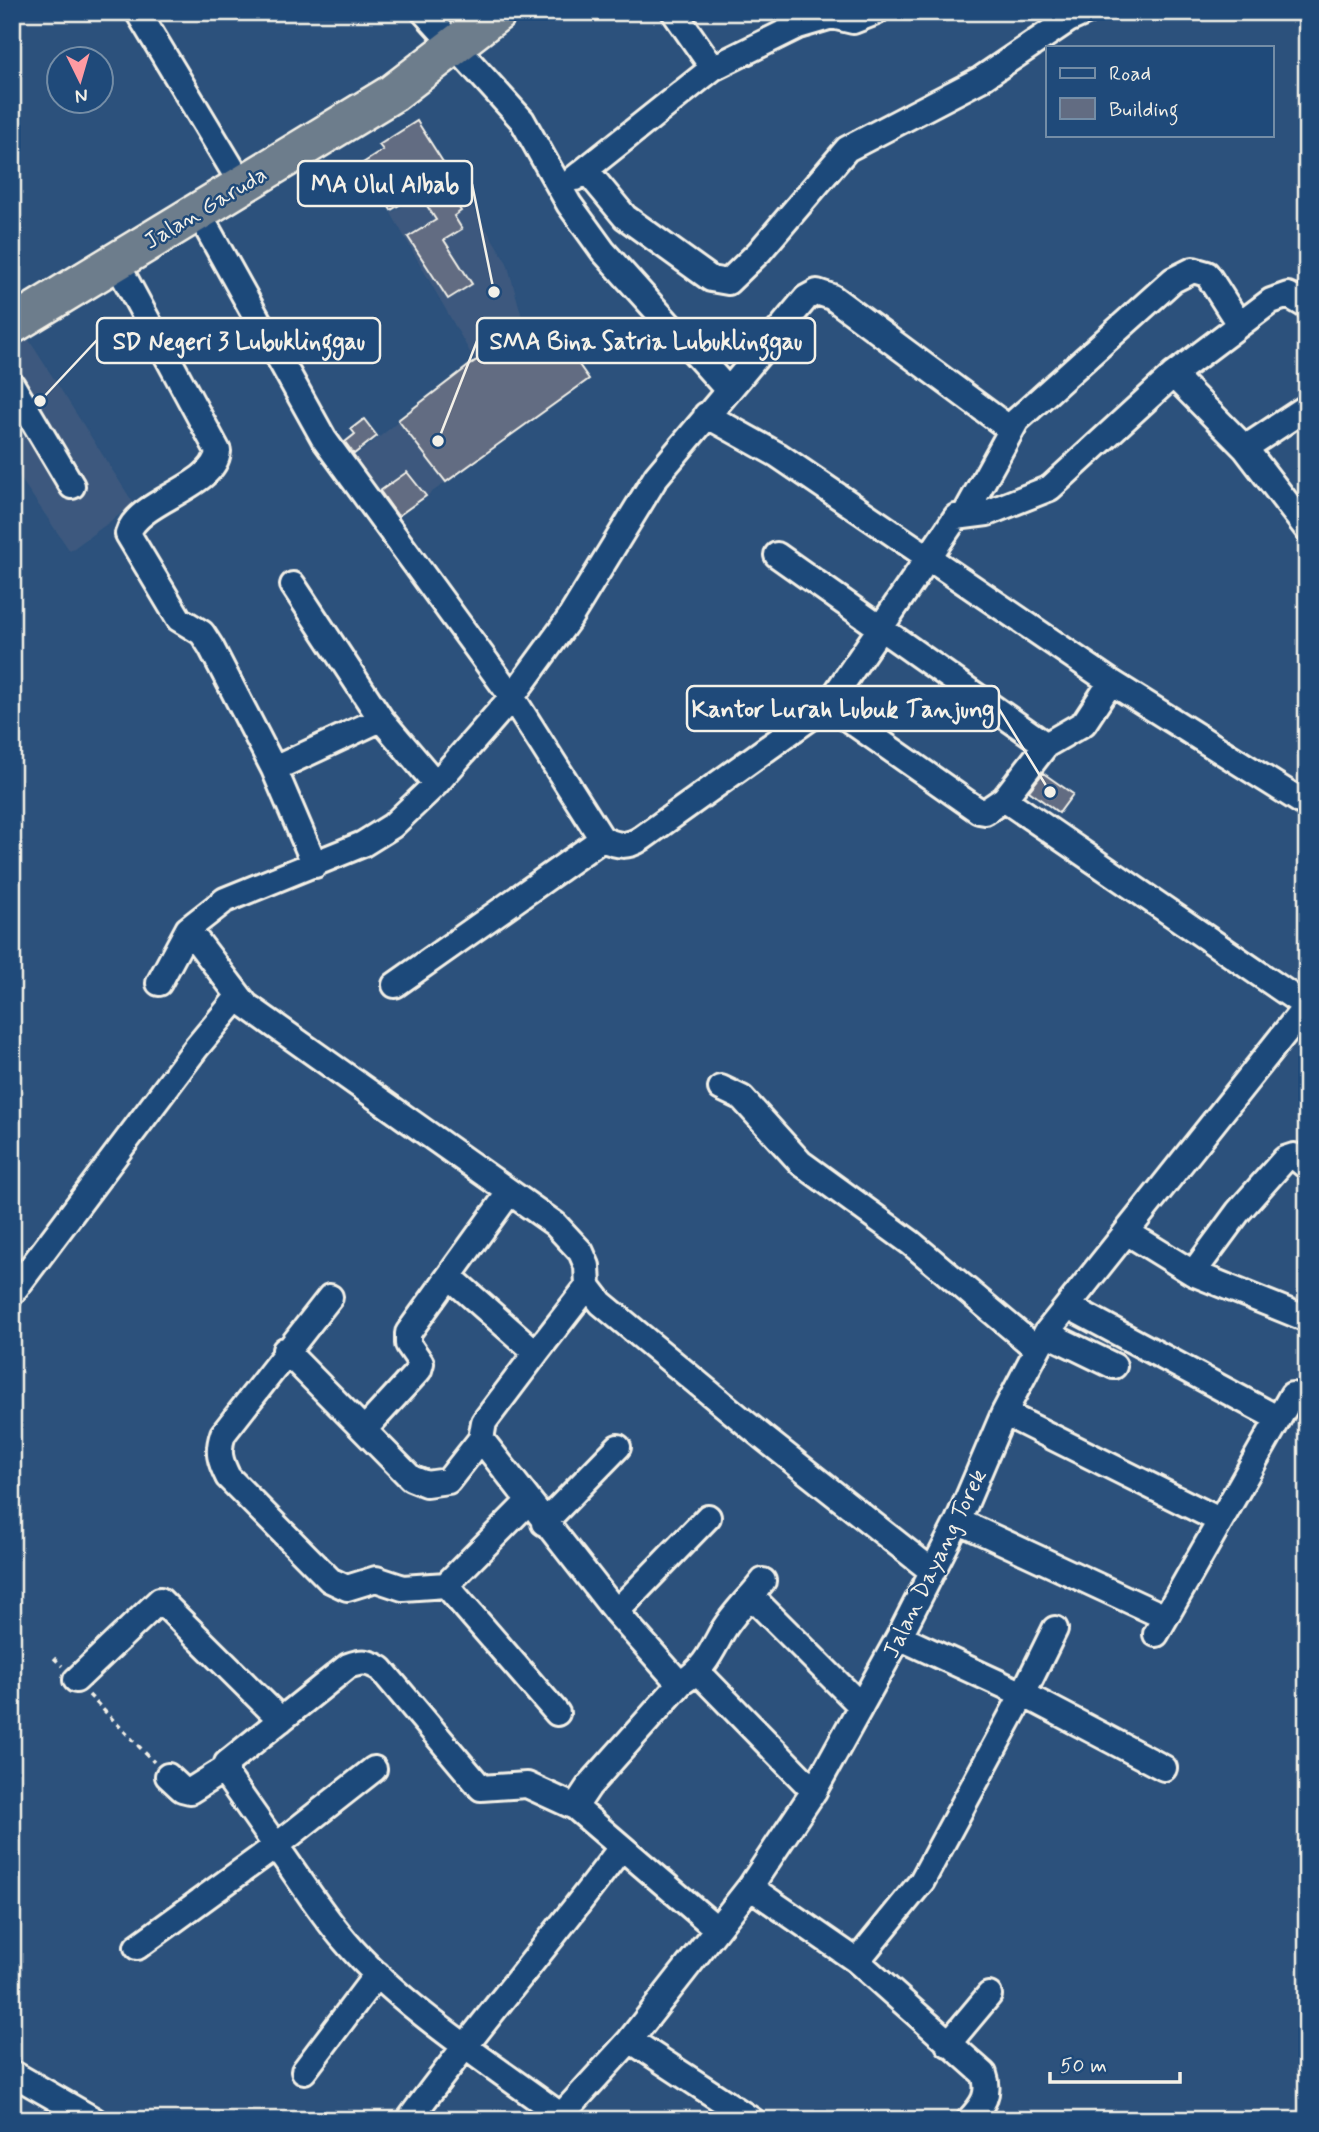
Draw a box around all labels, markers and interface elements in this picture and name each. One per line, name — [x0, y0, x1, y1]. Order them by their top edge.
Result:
north arrow — [46, 46, 116, 116]
legend — [1046, 46, 1274, 136]
text: Road — [1109, 60, 1151, 88]
text: N — [74, 82, 89, 108]
text: Building — [1109, 96, 1179, 126]
street label: Jalan Garuda — [139, 160, 273, 257]
callout: MA Ulul Albab — [298, 161, 472, 206]
text: MA Ulul Albab — [311, 170, 459, 201]
callout: SD Negeri 3 Lubuklinggau — [97, 318, 380, 363]
callout: SMA Bina Satria Lubuklinggau — [477, 318, 815, 363]
text: SD Negeri 3 Lubuklinggau — [113, 327, 365, 361]
text: SMA Bina Satria Lubuklinggau — [490, 327, 802, 361]
callout: Kantor Lurah Lubuk Tanjung — [687, 686, 999, 731]
text: Kantor Lurah Lubuk Tanjung — [692, 695, 995, 729]
street label: Jalan Dayang Torek — [877, 1464, 995, 1663]
scale bar — [1050, 2041, 1179, 2085]
text: 50 m — [1060, 2052, 1107, 2080]

